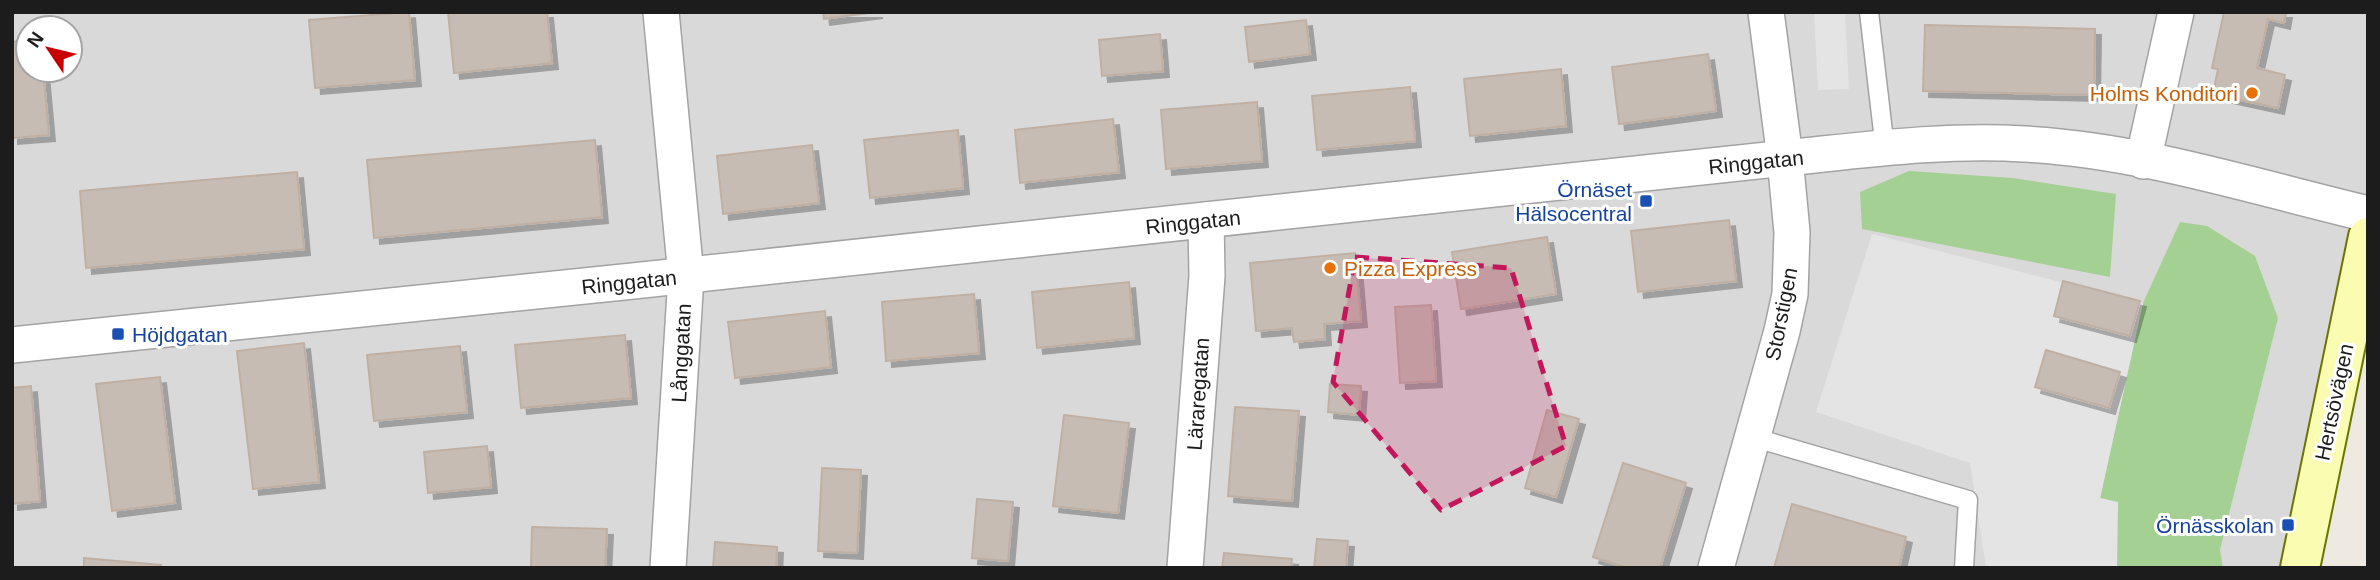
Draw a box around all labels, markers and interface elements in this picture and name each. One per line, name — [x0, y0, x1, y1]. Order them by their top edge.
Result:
north arrow — [14, 14, 84, 84]
text: N — [23, 28, 48, 51]
place label: Holms Konditori — [2090, 82, 2238, 105]
marker: Holms Konditori — [2244, 85, 2260, 101]
street label: Ringgatan — [1707, 146, 1805, 178]
place label: Örnäset Hälsocentral — [1515, 178, 1632, 225]
marker: Örnäset Hälsocentral — [1638, 193, 1654, 209]
street label: Ringgatan — [1144, 206, 1242, 238]
place label: Pizza Express — [1344, 257, 1477, 280]
marker: Pizza Express — [1322, 260, 1338, 276]
street label: Storstigen — [1761, 265, 1801, 363]
street label: Ringgatan — [580, 266, 678, 298]
street label: Långgatan — [667, 303, 695, 403]
place label: Höjdgatan — [132, 323, 228, 346]
marker: Höjdgatan — [110, 326, 126, 342]
street label: Läraregatan — [1183, 337, 1213, 451]
street label: Hertsövägen — [2310, 341, 2358, 463]
place label: Örnässkolan — [2156, 514, 2274, 537]
marker: Örnässkolan — [2280, 517, 2296, 533]

